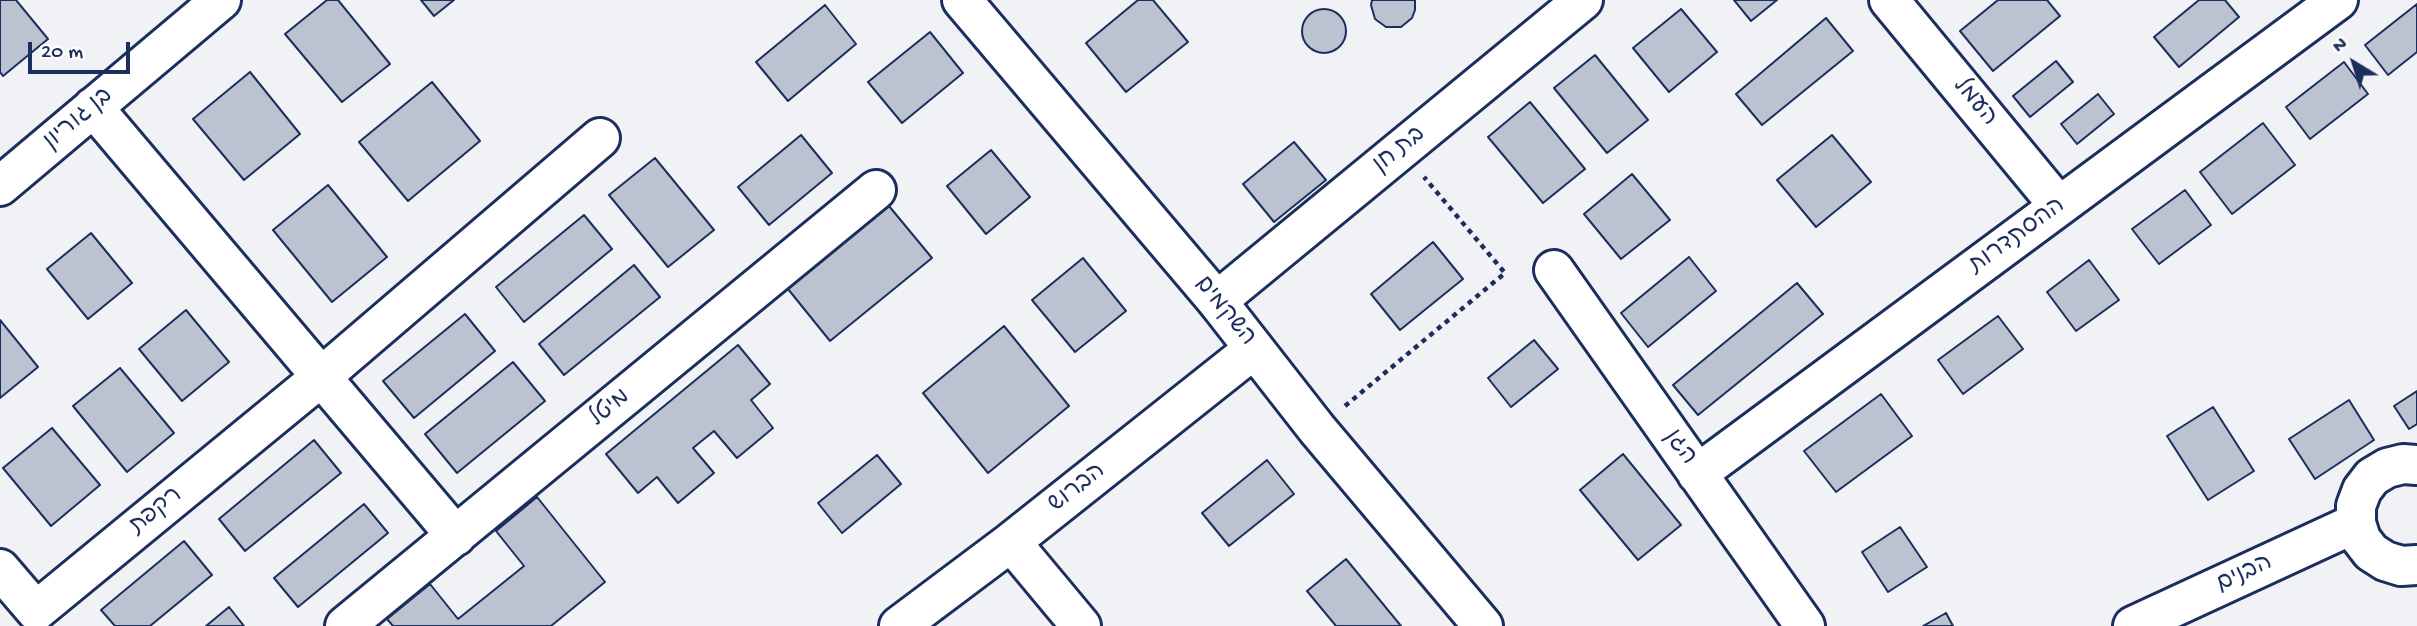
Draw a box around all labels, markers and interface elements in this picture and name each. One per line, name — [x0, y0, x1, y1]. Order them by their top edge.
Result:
scale bar — [32, 28, 133, 72]
north arrow — [2319, 28, 2389, 98]
text: N — [2329, 33, 2353, 59]
text: 20 m — [41, 41, 83, 66]
street label: העמל — [1945, 73, 2003, 133]
street label: בן גוריון — [39, 83, 119, 157]
street label: בת חן — [1368, 121, 1432, 181]
street label: ההסתדרות — [1964, 193, 2072, 281]
street label: השקמים — [1187, 271, 1261, 353]
street label: מיטל — [585, 384, 637, 434]
street label: הגן — [1657, 425, 1701, 471]
street label: הברוש — [1044, 458, 1112, 520]
street label: רקפת — [125, 482, 189, 542]
street label: הבנים — [2212, 550, 2278, 600]

